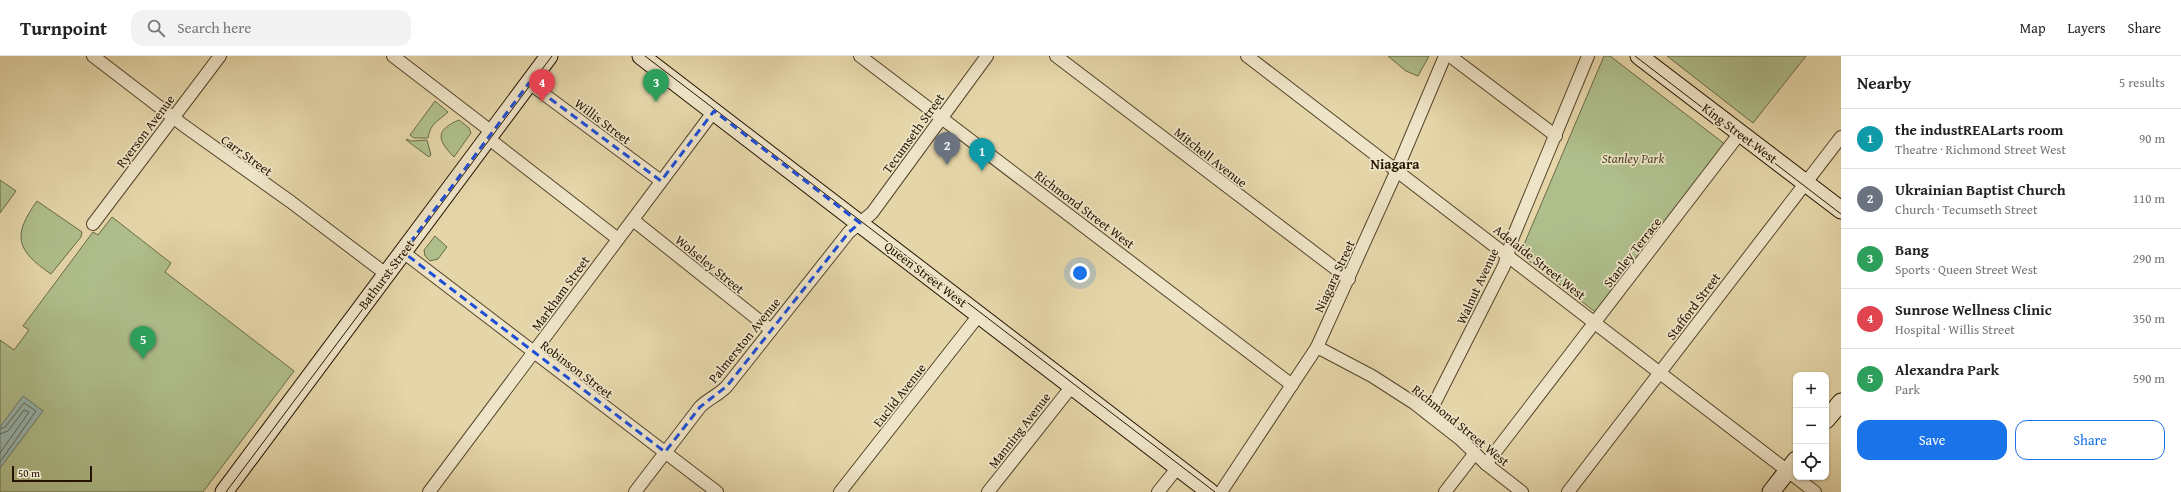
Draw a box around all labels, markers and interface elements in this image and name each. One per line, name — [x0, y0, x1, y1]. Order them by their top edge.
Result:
search box — [131, 10, 411, 46]
text: Turnpoint — [20, 14, 107, 42]
icon: search — [145, 17, 167, 39]
text: Search here — [177, 17, 251, 38]
text: Map — [2020, 18, 2046, 38]
text: Layers — [2068, 18, 2106, 38]
text: Share — [2128, 18, 2161, 38]
pin: 4 — [529, 69, 555, 102]
pin: 3 — [643, 69, 669, 102]
text: Nearby — [1857, 70, 1911, 95]
text: 5 results — [2119, 73, 2165, 92]
street label: Tecumseth Street — [878, 89, 949, 177]
street label: Ryerson Avenue — [112, 91, 179, 172]
street label: Willis Street — [570, 94, 635, 149]
street label: King Street West — [1698, 99, 1782, 168]
text: the industREALarts room — [1895, 119, 2063, 140]
street label: Mitchell Avenue — [1170, 123, 1251, 192]
text: 1 — [1867, 129, 1873, 148]
text: 90 m — [2139, 129, 2165, 148]
street label: Carr Street — [217, 130, 277, 181]
pin: 2 — [934, 132, 960, 165]
pin: 1 — [969, 138, 995, 171]
text: Theatre · Richmond Street West — [1895, 140, 2066, 159]
park label: Stanley Park — [1602, 149, 1664, 168]
district label: Niagara — [1371, 154, 1420, 174]
street label: Richmond Street West — [1031, 166, 1139, 253]
text: Ukrainian Baptist Church — [1895, 179, 2066, 200]
text: 2 — [1867, 189, 1873, 208]
text: 110 m — [2133, 189, 2165, 208]
text: Church · Tecumseth Street — [1895, 200, 2038, 219]
street label: Stanley Terrace — [1599, 213, 1666, 292]
street label: Adelaide Street West — [1490, 220, 1590, 305]
street label: Wolseley Street — [671, 231, 749, 298]
street label: Bathurst Street — [354, 235, 419, 313]
street label: Niagara Street — [1309, 236, 1360, 316]
street label: Queen Street West — [880, 237, 971, 312]
text: Bang — [1895, 239, 1929, 260]
street label: Walnut Avenue — [1451, 245, 1503, 327]
text: 3 — [1867, 249, 1873, 268]
text: 290 m — [2133, 249, 2165, 268]
street label: Markham Street — [527, 252, 594, 335]
text: Sports · Queen Street West — [1895, 260, 2037, 279]
your location — [1070, 263, 1090, 283]
street label: Stafford Street — [1662, 268, 1725, 344]
street label: Palmerston Avenue — [704, 293, 785, 387]
text: Sunrose Wellness Clinic — [1895, 299, 2052, 320]
text: 4 — [1867, 309, 1873, 328]
text: 350 m — [2133, 309, 2165, 328]
text: Hospital · Willis Street — [1895, 320, 2015, 339]
pin: 5 — [130, 326, 156, 359]
street label: Robinson Street — [536, 336, 617, 403]
street label: Euclid Avenue — [868, 359, 930, 431]
text: Alexandra Park — [1895, 359, 1999, 380]
text: 5 — [1867, 369, 1873, 388]
text: 590 m — [2133, 369, 2165, 388]
map controls — [1793, 372, 1829, 480]
button: + — [1793, 372, 1829, 408]
street label: Richmond Street West — [1408, 380, 1514, 471]
text: Park — [1895, 380, 1920, 399]
street label: Manning Avenue — [984, 388, 1055, 472]
button: − — [1793, 408, 1829, 444]
button: Save — [1857, 420, 2007, 460]
button: Share — [2015, 420, 2165, 460]
button: locate — [1793, 444, 1829, 480]
scale bar — [12, 464, 92, 483]
text: 50 m — [18, 465, 40, 481]

